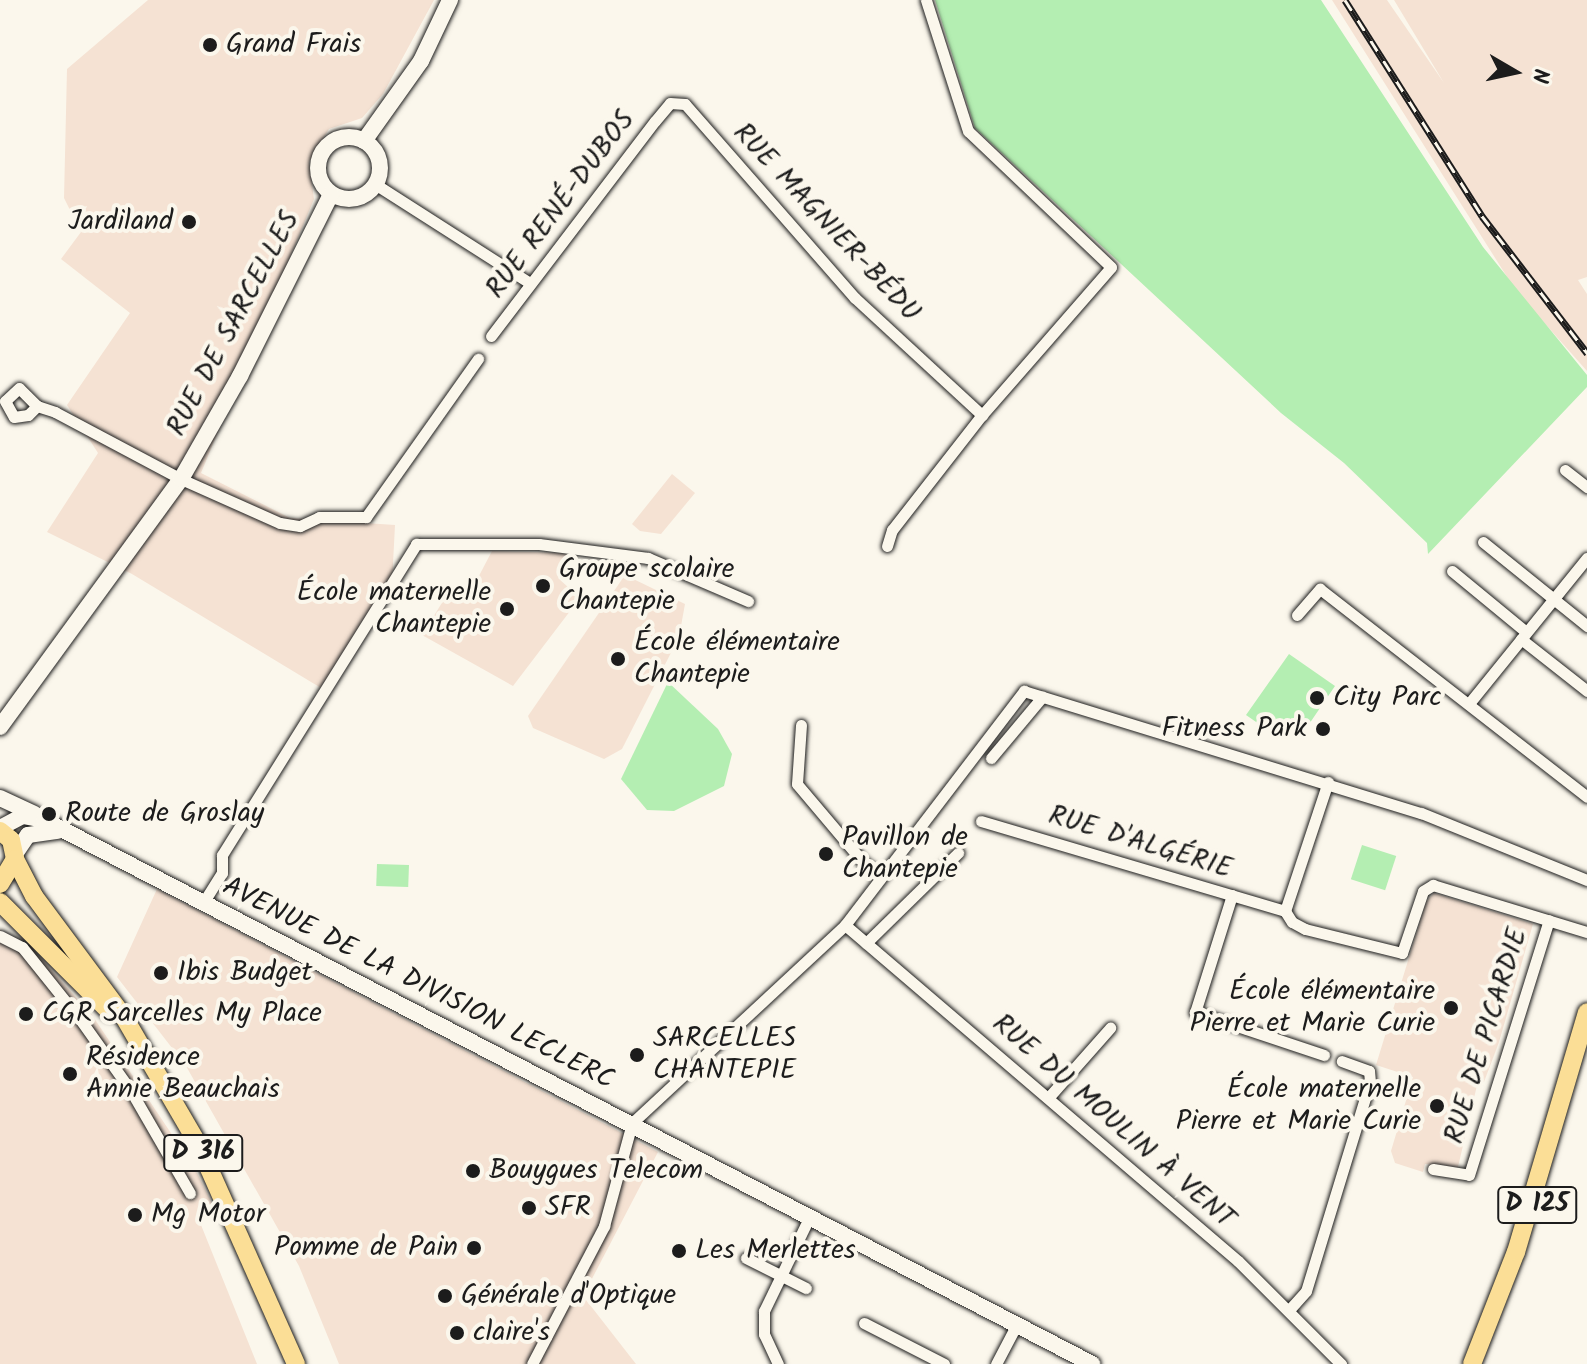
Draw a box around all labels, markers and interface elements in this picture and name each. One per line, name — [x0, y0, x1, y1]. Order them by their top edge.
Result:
place label: Grand Frais — [226, 28, 361, 62]
north arrow — [1475, 32, 1555, 112]
marker: Grand Frais — [201, 36, 219, 54]
text: N — [1521, 66, 1558, 85]
street label: RUE RENÉ-DUBOS — [479, 105, 643, 305]
street label: RUE MAGNIER-BÉDU — [725, 117, 927, 329]
place label: Jardiland — [68, 205, 173, 239]
street label: RUE DE SARCELLES — [161, 206, 307, 442]
marker: Jardiland — [180, 213, 198, 231]
place label: Groupe scolaire Chantepie — [559, 553, 734, 619]
place label: École maternelle Chantepie — [297, 576, 491, 642]
marker: Groupe scolaire Chantepie — [534, 577, 552, 595]
marker: École maternelle Chantepie — [498, 600, 516, 618]
place label: École élémentaire Chantepie — [634, 626, 840, 692]
marker: École élémentaire Chantepie — [609, 650, 627, 668]
place label: City Parc — [1333, 681, 1442, 715]
marker: City Parc — [1308, 689, 1326, 707]
place label: Fitness Park — [1162, 712, 1307, 746]
marker: Fitness Park — [1314, 720, 1332, 738]
place label: Route de Groslay — [65, 797, 264, 831]
street label: RUE D'ALGÉRIE — [1044, 799, 1236, 887]
marker: Route de Groslay — [40, 805, 58, 823]
place label: Pavillon de Chantepie — [842, 821, 968, 887]
marker: Pavillon de Chantepie — [817, 845, 835, 863]
street label: AVENUE DE LA DIVISION LECLERC — [216, 870, 620, 1098]
street label: RUE DE PICARDIE — [1438, 924, 1536, 1148]
place label: Ibis Budget — [177, 956, 312, 990]
marker: Ibis Budget — [152, 964, 170, 982]
place label: École élémentaire Pierre et Marie Curie — [1190, 975, 1435, 1041]
place label: CGR Sarcelles My Place — [42, 997, 322, 1031]
marker: École élémentaire Pierre et Marie Curie — [1442, 999, 1460, 1017]
marker: CGR Sarcelles My Place — [17, 1005, 35, 1023]
street label: RUE DU MOULIN À VENT — [985, 1008, 1241, 1236]
place label: SARCELLES CHANTEPIE — [653, 1022, 796, 1088]
place label: Résidence Annie Beauchais — [86, 1041, 280, 1107]
marker: SARCELLES CHANTEPIE — [628, 1046, 646, 1064]
marker: Résidence Annie Beauchais — [61, 1065, 79, 1083]
place label: École maternelle Pierre et Marie Curie — [1176, 1073, 1421, 1139]
marker: École maternelle Pierre et Marie Curie — [1428, 1097, 1446, 1115]
road number: D 316 — [163, 1131, 243, 1175]
place label: Bouygues Telecom — [489, 1154, 703, 1188]
marker: Bouygues Telecom — [464, 1162, 482, 1180]
road number: D 125 — [1497, 1183, 1577, 1227]
place label: SFR — [545, 1191, 591, 1225]
place label: Mg Motor — [151, 1198, 265, 1232]
marker: SFR — [520, 1199, 538, 1217]
marker: Mg Motor — [126, 1206, 144, 1224]
place label: Pomme de Pain — [274, 1231, 458, 1265]
place label: Les Merlettes — [695, 1234, 856, 1268]
marker: Pomme de Pain — [465, 1239, 483, 1257]
marker: Les Merlettes — [670, 1242, 688, 1260]
place label: Générale d'Optique — [461, 1279, 676, 1313]
marker: Générale d'Optique — [436, 1287, 454, 1305]
place label: claire's — [473, 1316, 550, 1350]
marker: claire's — [448, 1324, 466, 1342]

